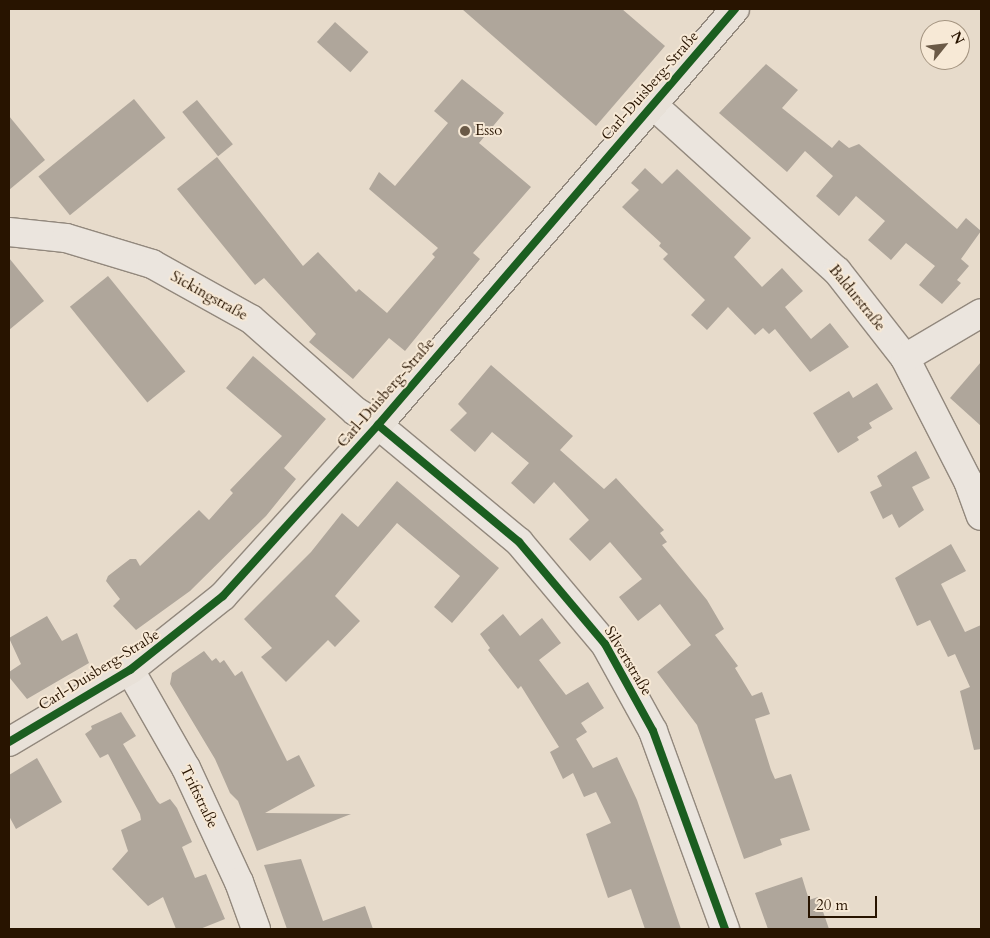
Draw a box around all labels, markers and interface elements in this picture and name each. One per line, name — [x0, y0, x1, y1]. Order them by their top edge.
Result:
north arrow — [920, 20, 970, 70]
street label: Carl-Duisberg-Straße — [598, 28, 702, 144]
text: N — [946, 28, 969, 48]
place label: Esso — [475, 122, 502, 140]
marker: Esso — [459, 125, 471, 137]
street label: Baldurstraße — [825, 261, 889, 335]
street label: Sickingstraße — [167, 267, 251, 325]
street label: Carl-Duisberg-Straße — [334, 335, 438, 451]
street label: Silvertstraße — [600, 623, 656, 699]
street label: Carl-Duisberg-Straße — [35, 626, 163, 714]
street label: Triftstraße — [176, 763, 222, 831]
scale bar — [810, 886, 879, 918]
text: 20 m — [816, 895, 848, 915]

